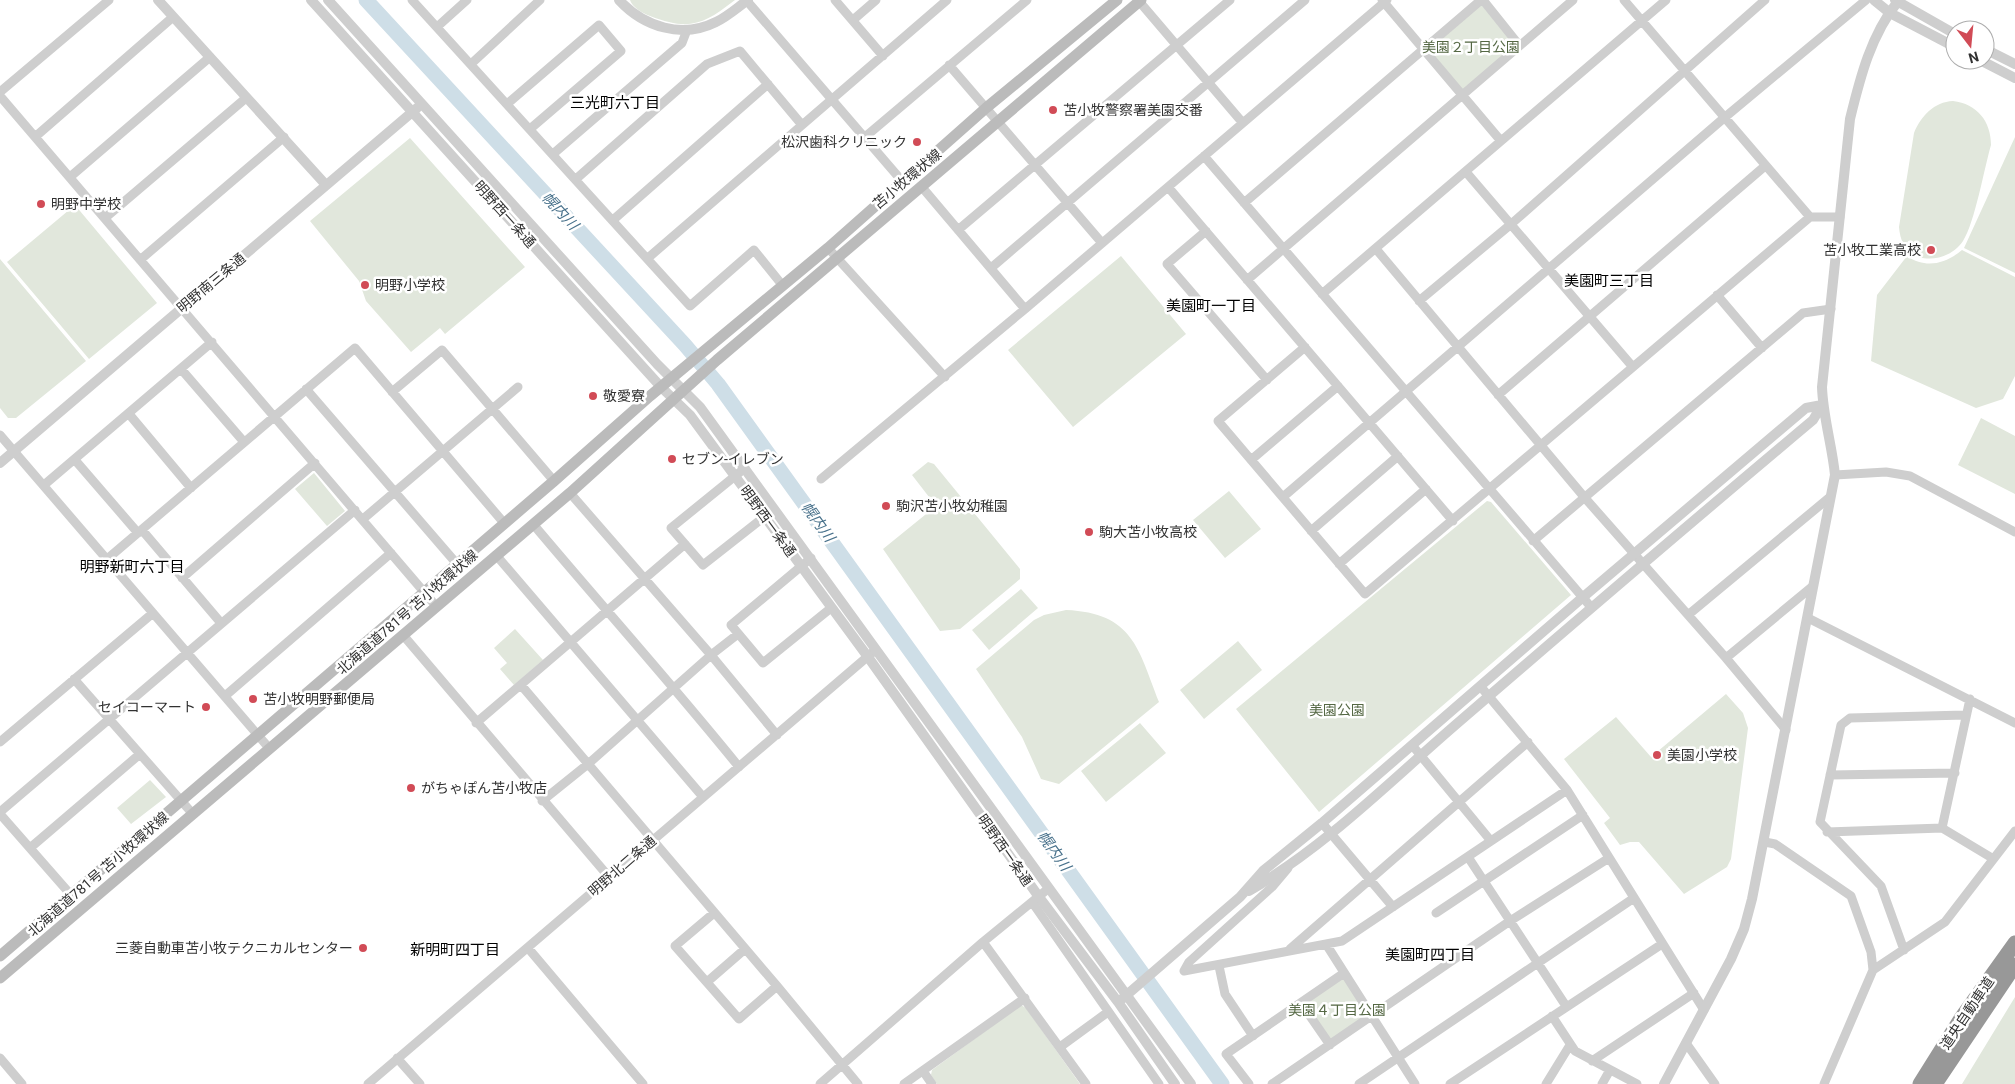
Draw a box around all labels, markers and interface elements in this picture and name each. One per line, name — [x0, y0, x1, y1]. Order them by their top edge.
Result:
north arrow — [1945, 20, 1995, 70]
park label: 美園２丁目公園 — [1422, 39, 1520, 55]
text: N — [1967, 48, 1981, 67]
district label: 三光町六丁目 — [570, 94, 660, 112]
place label: 苫小牧警察署美園交番 — [1063, 102, 1203, 118]
marker: 苫小牧警察署美園交番 — [1047, 104, 1059, 116]
place label: 松沢歯科クリニック — [781, 134, 907, 150]
marker: 松沢歯科クリニック — [911, 136, 923, 148]
street label: 苫小牧環状線 — [870, 146, 944, 212]
street label: 明野西一条通 — [471, 177, 539, 251]
water label: 幌内川 — [538, 188, 583, 235]
place label: 明野中学校 — [51, 196, 121, 212]
marker: 明野中学校 — [35, 198, 47, 210]
place label: 苫小牧工業高校 — [1823, 242, 1921, 258]
marker: 苫小牧工業高校 — [1925, 244, 1937, 256]
street label: 明野南三条通 — [174, 250, 248, 316]
district label: 美園町三丁目 — [1564, 272, 1654, 290]
place label: 明野小学校 — [375, 277, 445, 293]
marker: 明野小学校 — [359, 279, 371, 291]
district label: 美園町一丁目 — [1166, 297, 1256, 315]
place label: 敬愛寮 — [603, 388, 645, 404]
marker: 敬愛寮 — [587, 390, 599, 402]
place label: セブン-イレブン — [682, 451, 784, 467]
marker: セブン-イレブン — [666, 453, 678, 465]
street label: 明野西一条通 — [737, 482, 799, 560]
place label: 駒沢苫小牧幼稚園 — [896, 498, 1008, 514]
water label: 幌内川 — [797, 499, 840, 547]
marker: 駒沢苫小牧幼稚園 — [880, 500, 892, 512]
place label: 駒大苫小牧高校 — [1099, 524, 1197, 540]
marker: 駒大苫小牧高校 — [1083, 526, 1095, 538]
street label: 北海道道781号 苫小牧環状線 — [333, 547, 481, 677]
district label: 明野新町六丁目 — [79, 558, 185, 576]
place label: 苫小牧明野郵便局 — [263, 691, 375, 707]
marker: 苫小牧明野郵便局 — [247, 693, 259, 705]
place label: セイコーマート — [98, 699, 196, 715]
marker: セイコーマート — [200, 701, 212, 713]
park label: 美園公園 — [1309, 702, 1365, 718]
place label: 美園小学校 — [1667, 747, 1737, 763]
marker: 美園小学校 — [1651, 749, 1663, 761]
place label: がちゃぽん苫小牧店 — [421, 780, 547, 796]
marker: がちゃぽん苫小牧店 — [405, 782, 417, 794]
street label: 北海道道781号 苫小牧環状線 — [24, 809, 172, 939]
street label: 明野西一条通 — [974, 811, 1036, 889]
water label: 幌内川 — [1033, 828, 1076, 876]
street label: 明野北二条通 — [585, 832, 659, 900]
place label: 三菱自動車苫小牧テクニカルセンター — [115, 940, 353, 956]
district label: 新明町四丁目 — [410, 941, 500, 959]
marker: 三菱自動車苫小牧テクニカルセンター — [357, 942, 369, 954]
district label: 美園町四丁目 — [1385, 946, 1475, 964]
street label: 道央自動車道 — [1937, 974, 1997, 1052]
park label: 美園４丁目公園 — [1288, 1002, 1386, 1018]

